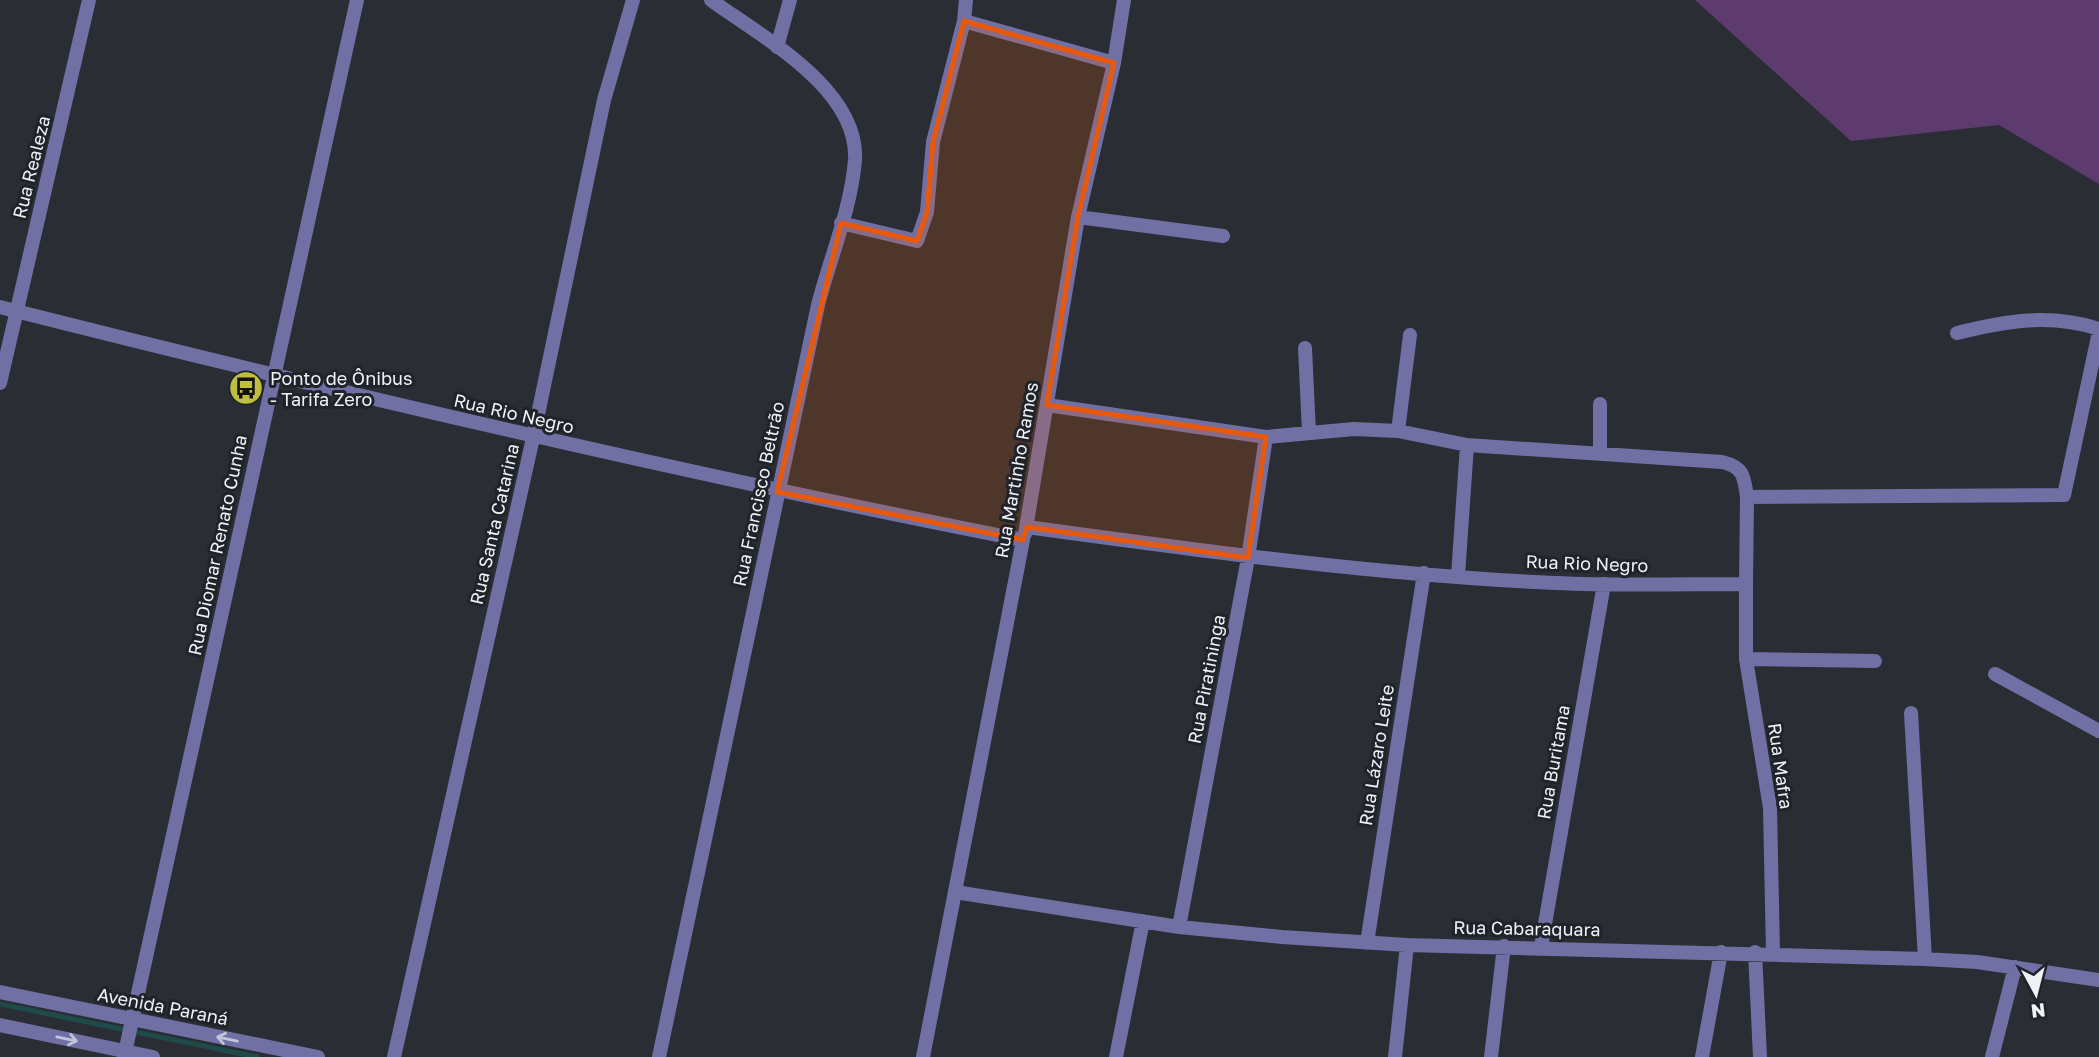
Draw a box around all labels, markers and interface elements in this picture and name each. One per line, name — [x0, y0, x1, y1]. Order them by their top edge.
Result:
street label: Rua Realeza — [8, 113, 54, 221]
place label: Ponto de Ônibus - Tarifa Zero — [270, 367, 413, 410]
bus stop icon: Ponto de Ônibus - Tarifa Zero — [227, 369, 265, 407]
street label: Rua Martinho Ramos — [990, 380, 1042, 560]
street label: Rua Rio Negro — [452, 388, 576, 438]
street label: Rua Francisco Beltrão — [728, 400, 788, 588]
street label: Rua Diomar Renato Cunha — [183, 433, 251, 657]
street label: Rua Santa Catarina — [465, 441, 523, 607]
street label: Rua Rio Negro — [1525, 550, 1649, 576]
street label: Rua Piratininga — [1183, 613, 1229, 745]
street label: Rua Lázaro Leite — [1354, 683, 1398, 827]
street label: Rua Buritama — [1532, 703, 1574, 821]
street label: Rua Mafra — [1764, 722, 1798, 810]
street label: Rua Cabaraquara — [1453, 916, 1601, 940]
north arrow — [2001, 959, 2071, 1029]
street label: Avenida Paraná — [96, 983, 230, 1029]
text: N — [2030, 999, 2047, 1024]
one-way arrow — [216, 1031, 239, 1045]
one-way arrow — [55, 1033, 78, 1047]

